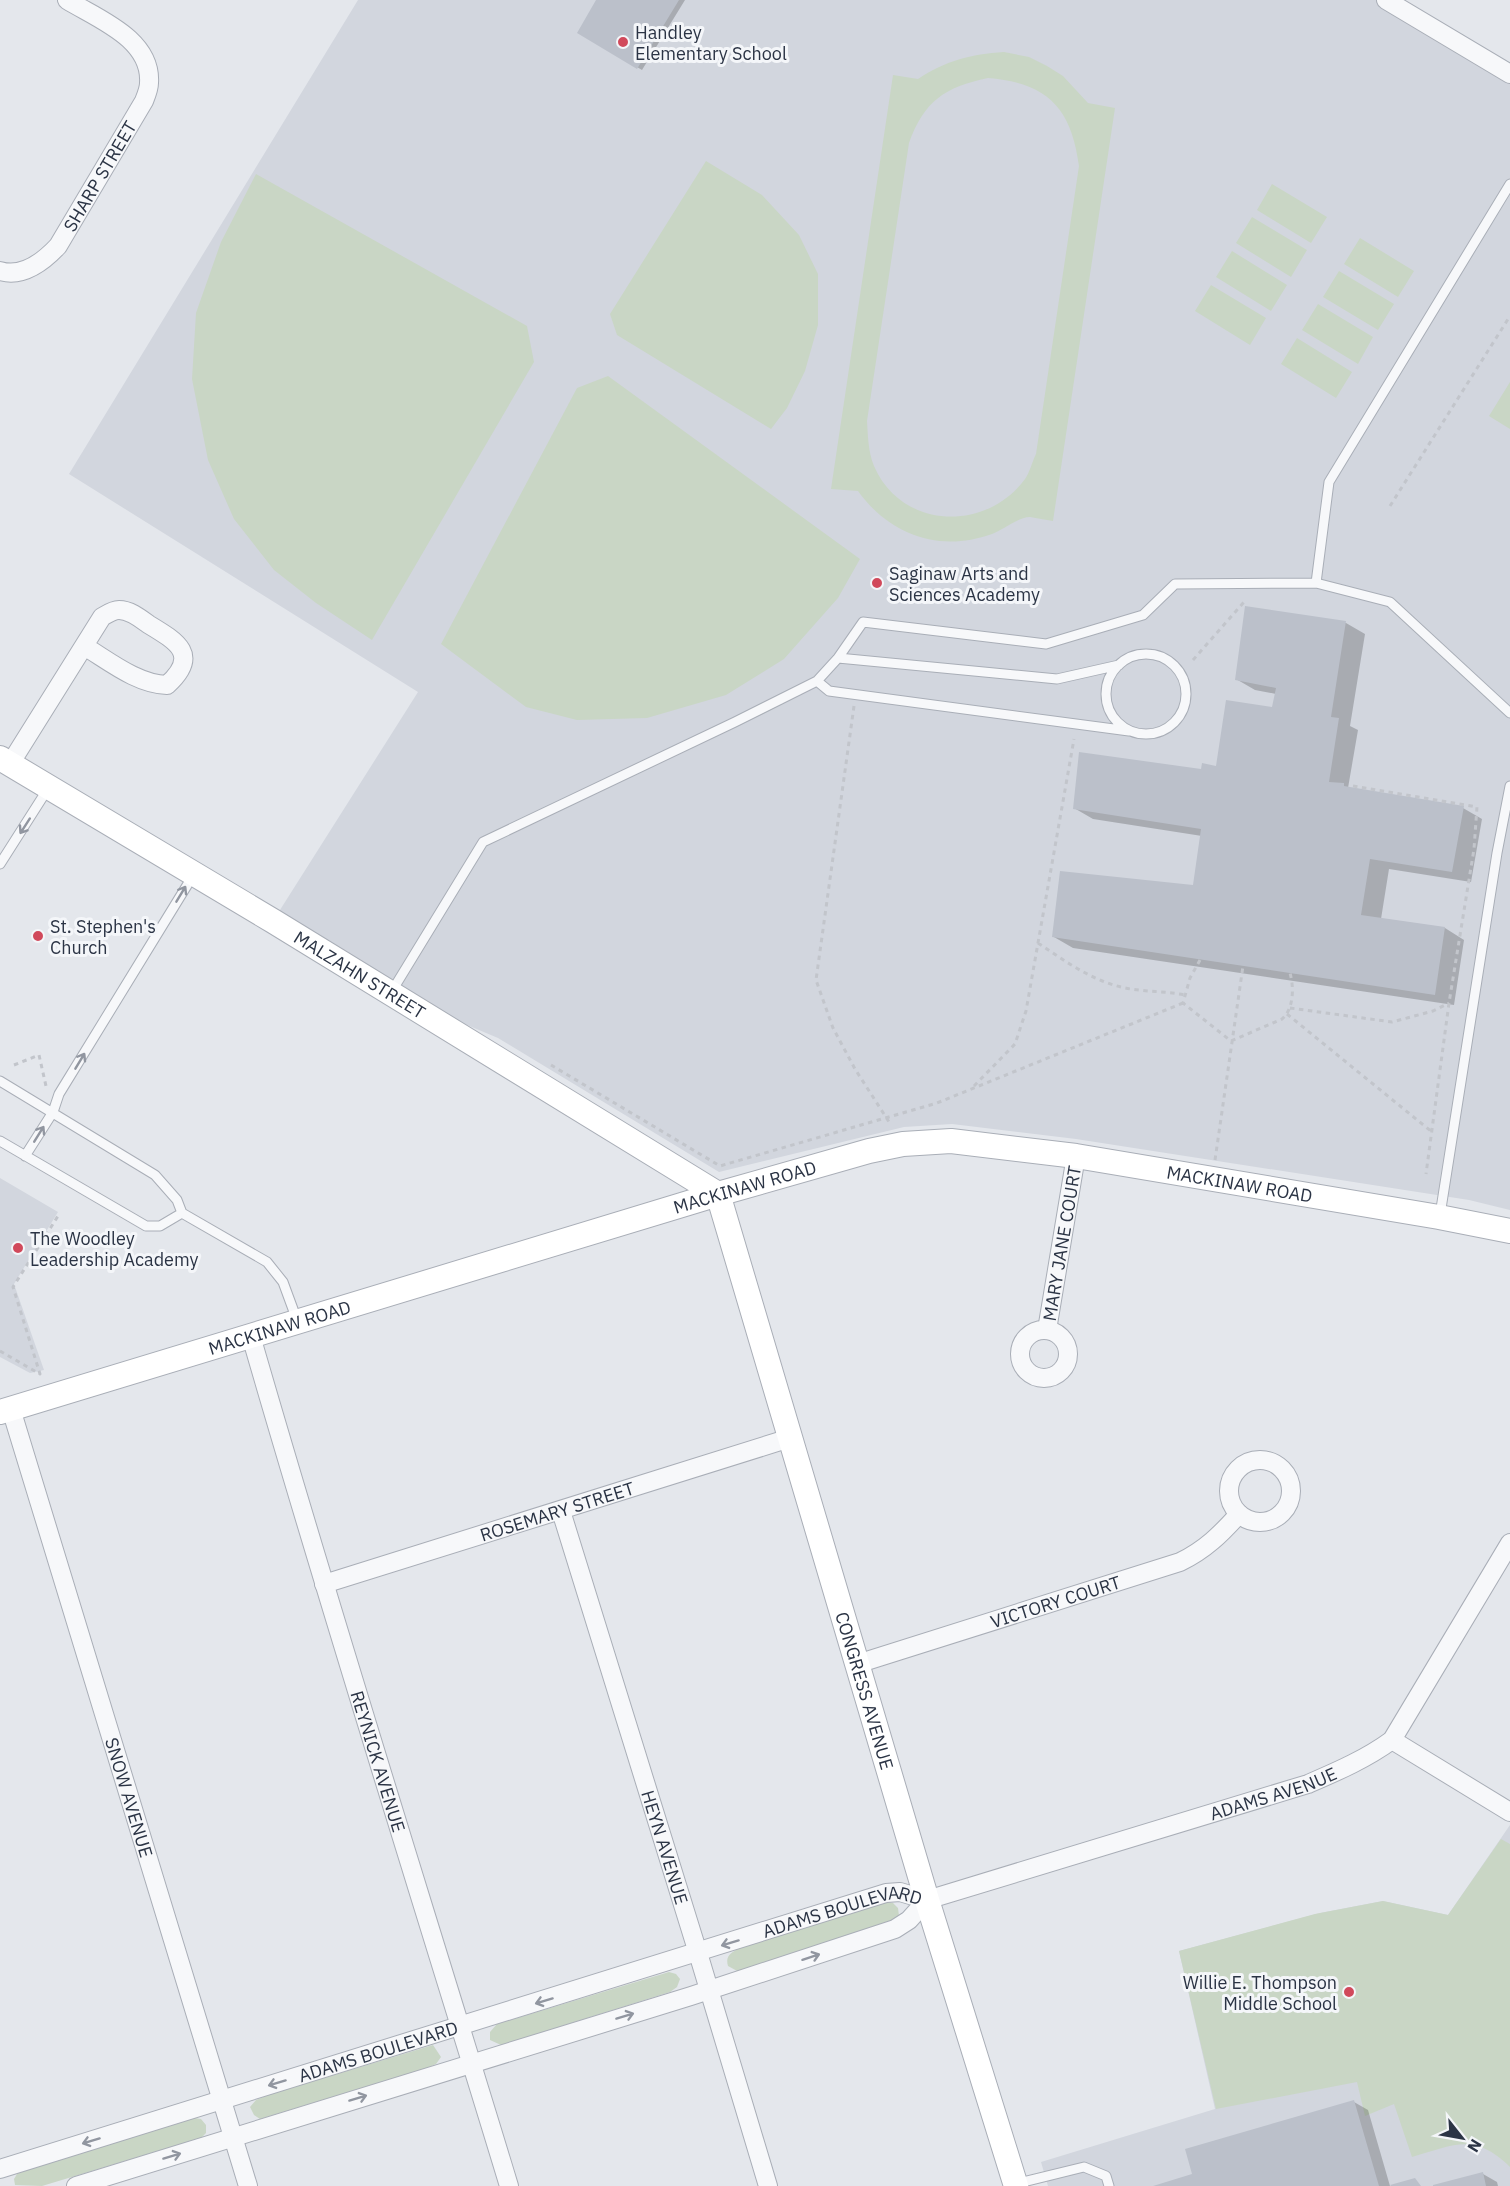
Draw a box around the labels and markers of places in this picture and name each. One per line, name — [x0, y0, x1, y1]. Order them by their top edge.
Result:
place label: Handley Elementary School — [635, 21, 787, 65]
marker: Handley Elementary School — [616, 35, 630, 49]
place label: Saginaw Arts and Sciences Academy — [889, 562, 1040, 606]
marker: Saginaw Arts and Sciences Academy — [870, 576, 884, 590]
place label: St. Stephen's Church — [50, 915, 156, 959]
marker: St. Stephen's Church — [31, 929, 45, 943]
place label: The Woodley Leadership Academy — [30, 1227, 199, 1271]
marker: The Woodley Leadership Academy — [11, 1241, 25, 1255]
place label: Willie E. Thompson Middle School — [1183, 1971, 1337, 2015]
marker: Willie E. Thompson Middle School — [1342, 1985, 1356, 1999]

